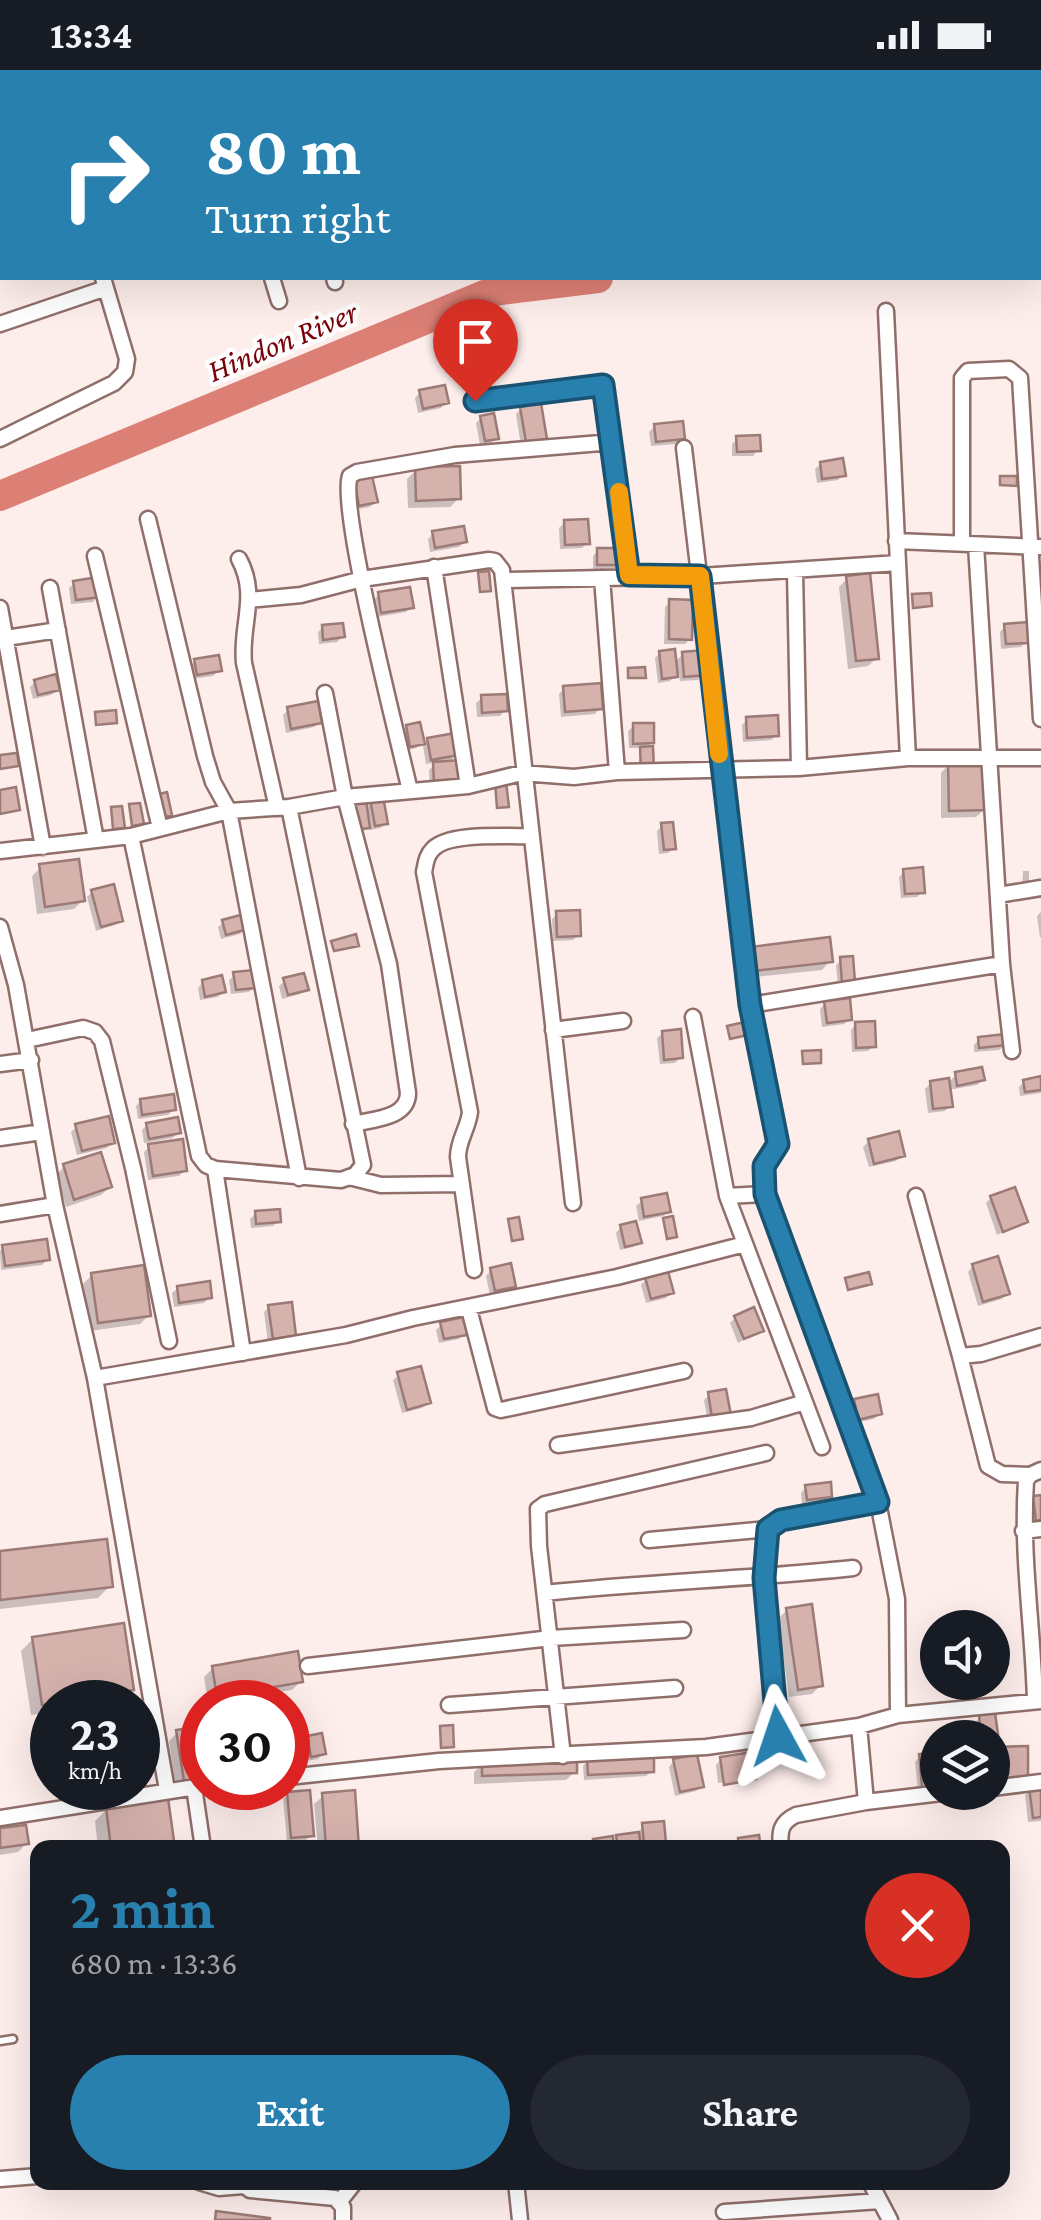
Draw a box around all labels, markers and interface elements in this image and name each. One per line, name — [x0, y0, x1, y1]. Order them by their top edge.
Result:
text: 13:34 — [50, 14, 132, 56]
icon: right — [40, 110, 170, 240]
text: 80 m — [205, 111, 361, 189]
text: Turn right — [205, 193, 390, 243]
water label: Hindon River — [202, 293, 363, 389]
pin — [433, 299, 518, 402]
icon: arrive — [448, 314, 503, 369]
map controls — [920, 1610, 1010, 1810]
button: sound — [920, 1610, 1010, 1700]
speed limit sign: 30 — [180, 1680, 310, 1810]
position arrow — [726, 1684, 830, 1788]
text: 23 — [70, 1705, 120, 1761]
button: layers — [920, 1720, 1010, 1810]
text: km/h — [68, 1757, 122, 1784]
button: close — [865, 1873, 970, 1978]
text: 2 min — [70, 1874, 215, 1941]
text: 680 m · 13:36 — [70, 1945, 238, 1981]
button: Exit — [70, 2055, 510, 2170]
button: Share — [530, 2055, 970, 2170]

